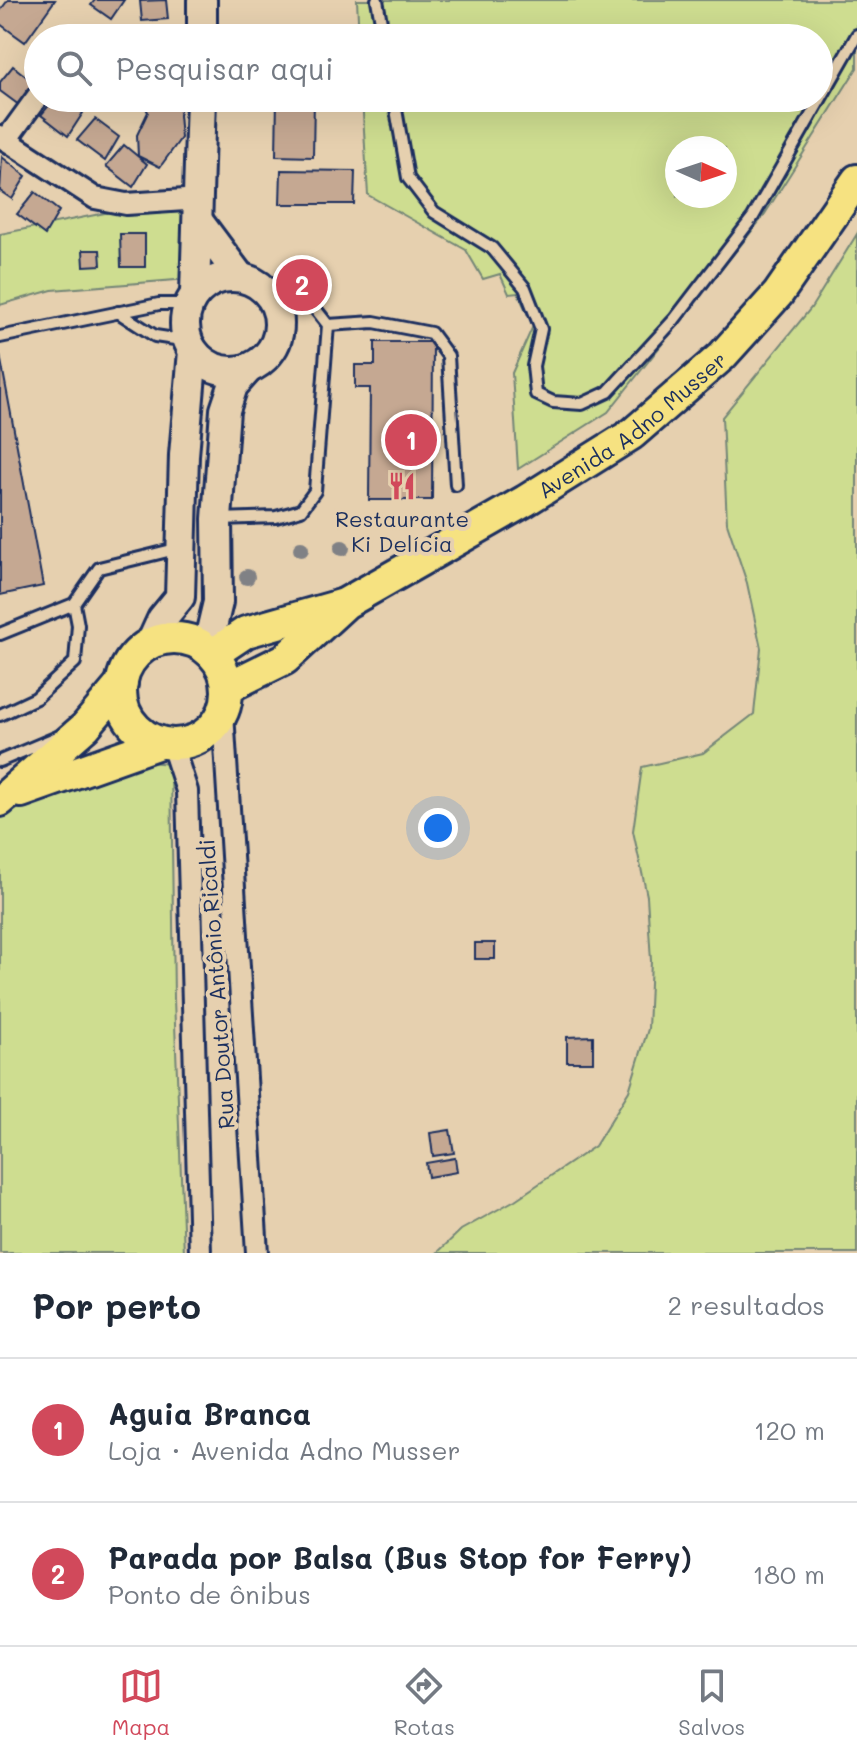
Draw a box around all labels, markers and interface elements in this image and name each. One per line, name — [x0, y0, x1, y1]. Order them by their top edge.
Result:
search box — [24, 24, 833, 112]
icon: search — [52, 46, 96, 90]
text: Pesquisar aqui — [116, 48, 334, 88]
north arrow — [665, 136, 737, 208]
pin: 2 — [276, 255, 328, 315]
street label: Avenida Adno Musser — [532, 344, 732, 504]
pin: 1 — [385, 410, 437, 470]
restaurant icon: Restaurante Ki Delícia — [387, 471, 417, 501]
place label: Restaurante Ki Delícia — [335, 504, 469, 558]
your location — [418, 808, 458, 848]
street label: Rua Doutor Antônio Ricaldi — [191, 838, 241, 1130]
text: Por perto — [32, 1283, 201, 1328]
text: 2 resultados — [667, 1288, 825, 1322]
text: Aguia Branca — [108, 1393, 311, 1433]
text: 1 — [52, 1413, 64, 1447]
text: 120 m — [754, 1413, 825, 1447]
text: Loja · Avenida Adno Musser — [108, 1433, 461, 1467]
text: Parada por Balsa (Bus Stop for Ferry) — [108, 1537, 692, 1577]
text: 2 — [51, 1557, 65, 1591]
text: 180 m — [753, 1557, 825, 1591]
text: Ponto de ônibus — [108, 1577, 311, 1611]
tab: Mapa — [112, 1664, 170, 1741]
tab: Rotas — [394, 1664, 455, 1741]
tab: Salvos — [678, 1664, 745, 1741]

